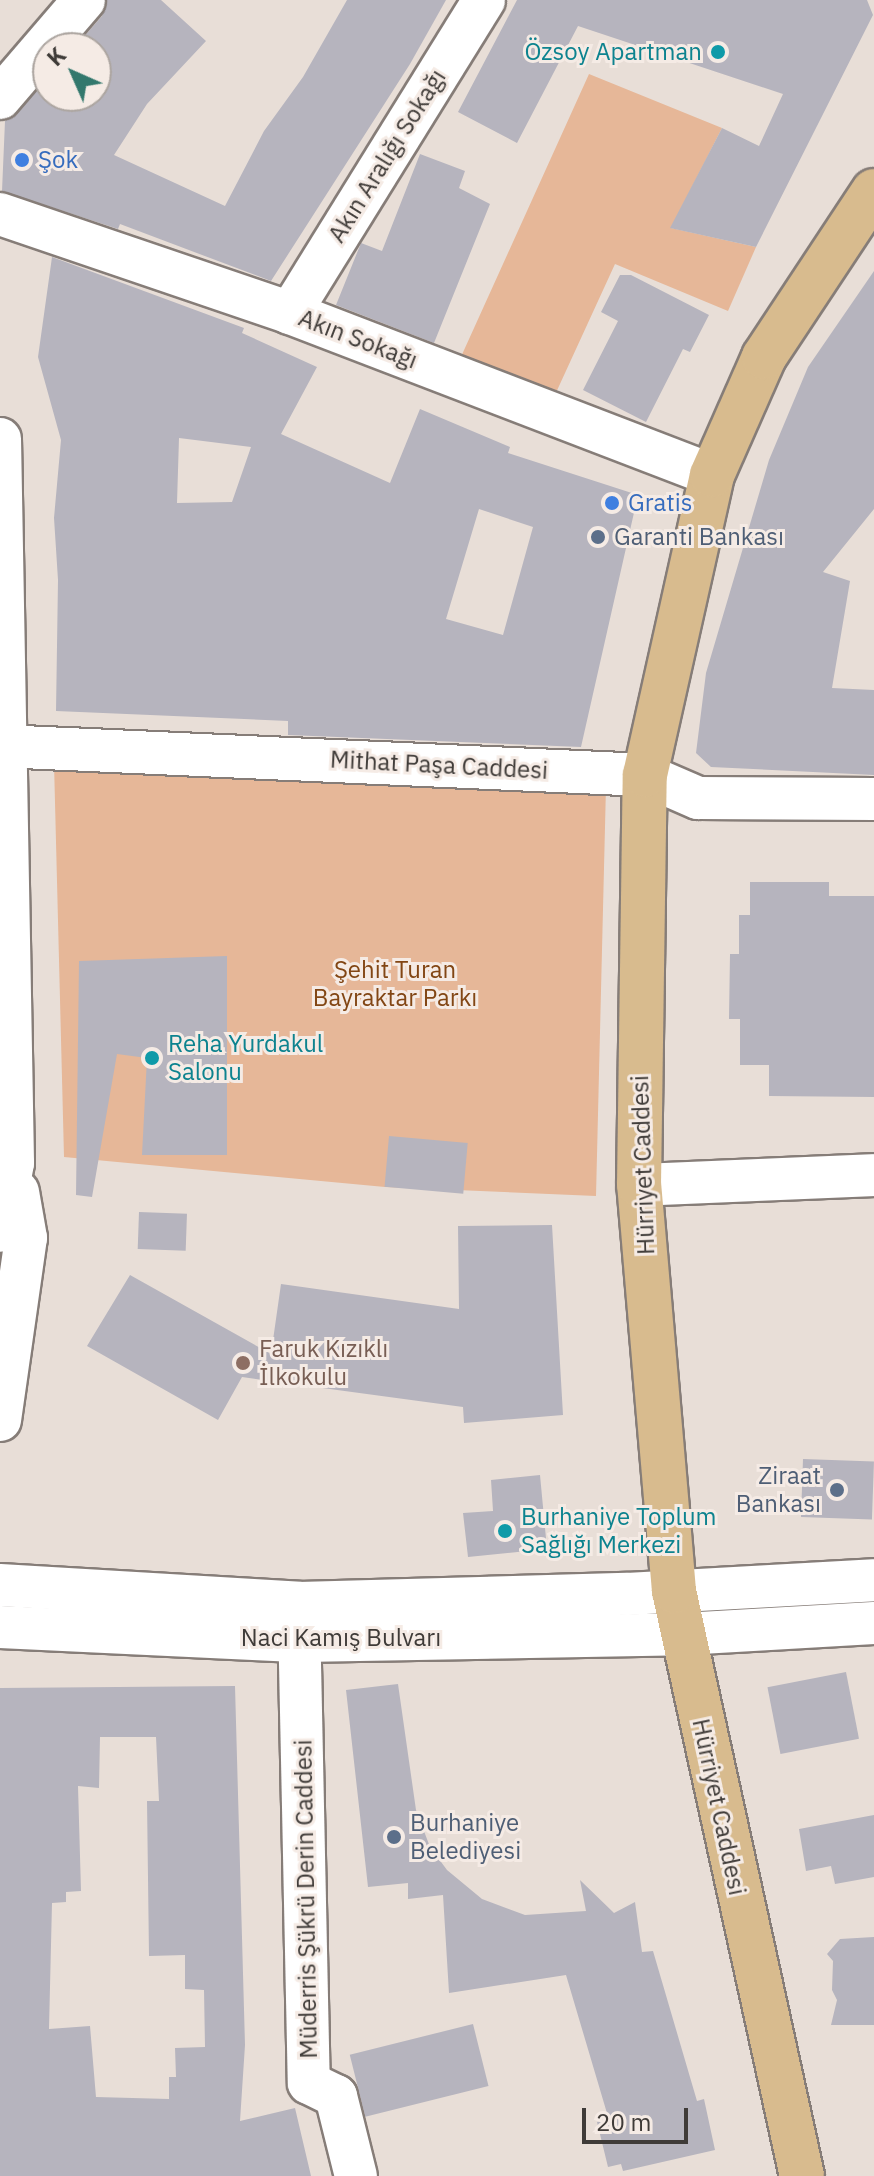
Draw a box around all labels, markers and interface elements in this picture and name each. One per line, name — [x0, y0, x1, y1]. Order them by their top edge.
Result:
north arrow — [32, 32, 112, 112]
place label: Özsoy Apartman — [524, 38, 702, 66]
text: K — [40, 40, 72, 72]
marker: Özsoy Apartman — [709, 43, 727, 61]
street label: Akın Aralığı Sokağı — [322, 64, 452, 248]
place label: Şok — [38, 146, 78, 174]
marker: Şok — [13, 151, 31, 169]
street label: Akın Sokağı — [295, 303, 421, 375]
place label: Gratis — [628, 489, 692, 517]
marker: Gratis — [603, 494, 621, 512]
place label: Garanti Bankası — [614, 523, 784, 551]
marker: Garanti Bankası — [589, 528, 607, 546]
street label: Mithat Paşa Caddesi — [329, 745, 549, 785]
park label: Şehit Turan Bayraktar Parkı — [313, 956, 477, 1012]
place label: Reha Yurdakul Salonu — [168, 1030, 323, 1086]
marker: Reha Yurdakul Salonu — [143, 1049, 161, 1067]
street label: Hürriyet Caddesi — [625, 1075, 661, 1255]
place label: Faruk Kızıklı İlkokulu — [259, 1335, 388, 1391]
marker: Faruk Kızıklı İlkokulu — [234, 1354, 252, 1372]
place label: Ziraat Bankası — [736, 1462, 821, 1518]
marker: Ziraat Bankası — [828, 1481, 846, 1499]
place label: Burhaniye Toplum Sağlığı Merkezi — [521, 1503, 717, 1559]
marker: Burhaniye Toplum Sağlığı Merkezi — [496, 1522, 514, 1540]
street label: Naci Kamış Bulvarı — [241, 1624, 441, 1652]
street label: Hürriyet Caddesi — [686, 1716, 752, 1898]
street label: Müderris Şükrü Derin Caddesi — [289, 1739, 323, 2059]
place label: Burhaniye Belediyesi — [410, 1809, 521, 1865]
marker: Burhaniye Belediyesi — [385, 1828, 403, 1846]
scale bar — [586, 2092, 692, 2142]
text: 20 m — [596, 2106, 651, 2138]

